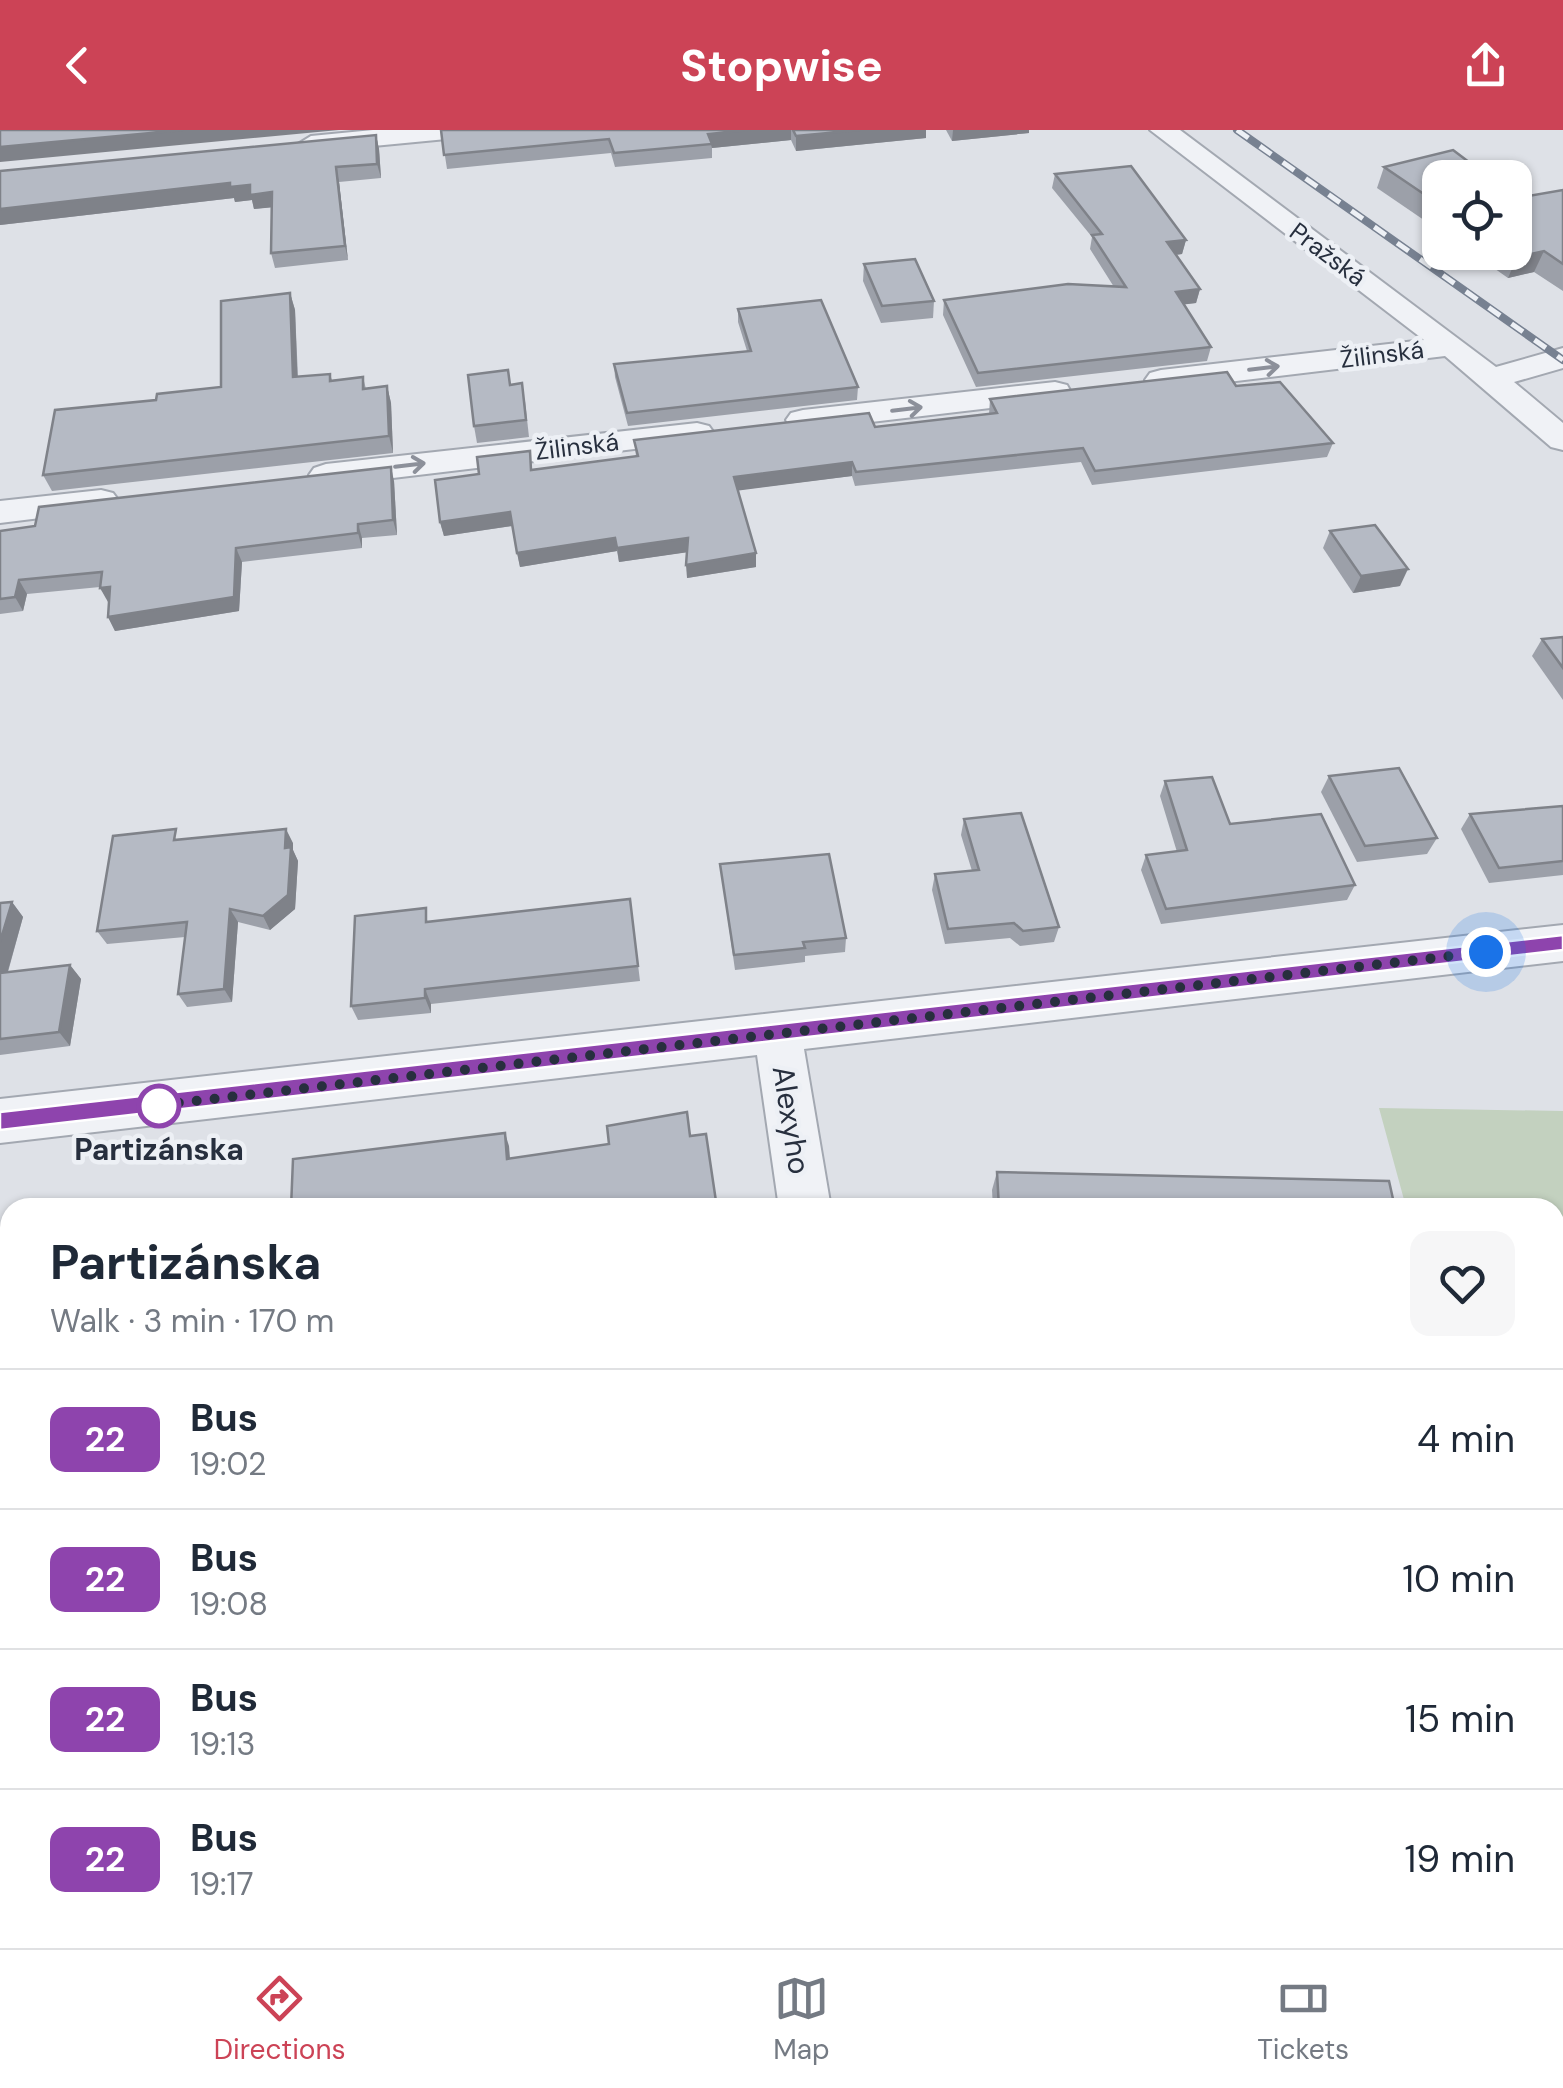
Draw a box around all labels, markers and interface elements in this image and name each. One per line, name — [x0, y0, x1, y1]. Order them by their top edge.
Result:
text: Stopwise — [680, 36, 883, 95]
icon: back — [50, 38, 105, 93]
icon: share — [1458, 38, 1513, 93]
map controls — [1422, 160, 1532, 270]
button: locate — [1422, 160, 1532, 270]
street label: Pražská — [1283, 215, 1373, 294]
street label: Žilinská — [1338, 333, 1426, 376]
one-way arrow — [1248, 358, 1280, 377]
one-way arrow — [890, 399, 922, 418]
street label: Žilinská — [533, 425, 621, 468]
one-way arrow — [393, 455, 425, 474]
your location — [1461, 927, 1511, 977]
street label: Alexyho — [764, 1063, 819, 1177]
marker: Partizánska — [138, 1085, 180, 1127]
place label: Partizánska — [74, 1130, 244, 1169]
text: Partizánska — [50, 1231, 321, 1294]
button: heart — [1410, 1231, 1515, 1336]
text: Walk · 3 min · 170 m — [50, 1300, 334, 1342]
text: Bus — [190, 1393, 258, 1443]
text: 4 min — [1417, 1414, 1515, 1464]
text: 22 — [85, 1416, 125, 1462]
text: 19:02 — [190, 1443, 267, 1485]
text: Bus — [190, 1533, 258, 1583]
text: 10 min — [1402, 1554, 1515, 1604]
text: 22 — [85, 1556, 125, 1602]
text: 19:08 — [190, 1583, 268, 1625]
text: Bus — [190, 1673, 258, 1723]
text: 15 min — [1405, 1694, 1515, 1744]
text: 22 — [85, 1696, 125, 1742]
text: 19:13 — [190, 1723, 255, 1765]
text: Bus — [190, 1813, 258, 1863]
text: 19 min — [1404, 1834, 1515, 1884]
text: 22 — [85, 1836, 125, 1882]
text: 19:17 — [190, 1863, 254, 1905]
tab: Directions — [214, 1971, 346, 2068]
tab: Map — [773, 1971, 830, 2068]
tab: Tickets — [1257, 1971, 1349, 2068]

